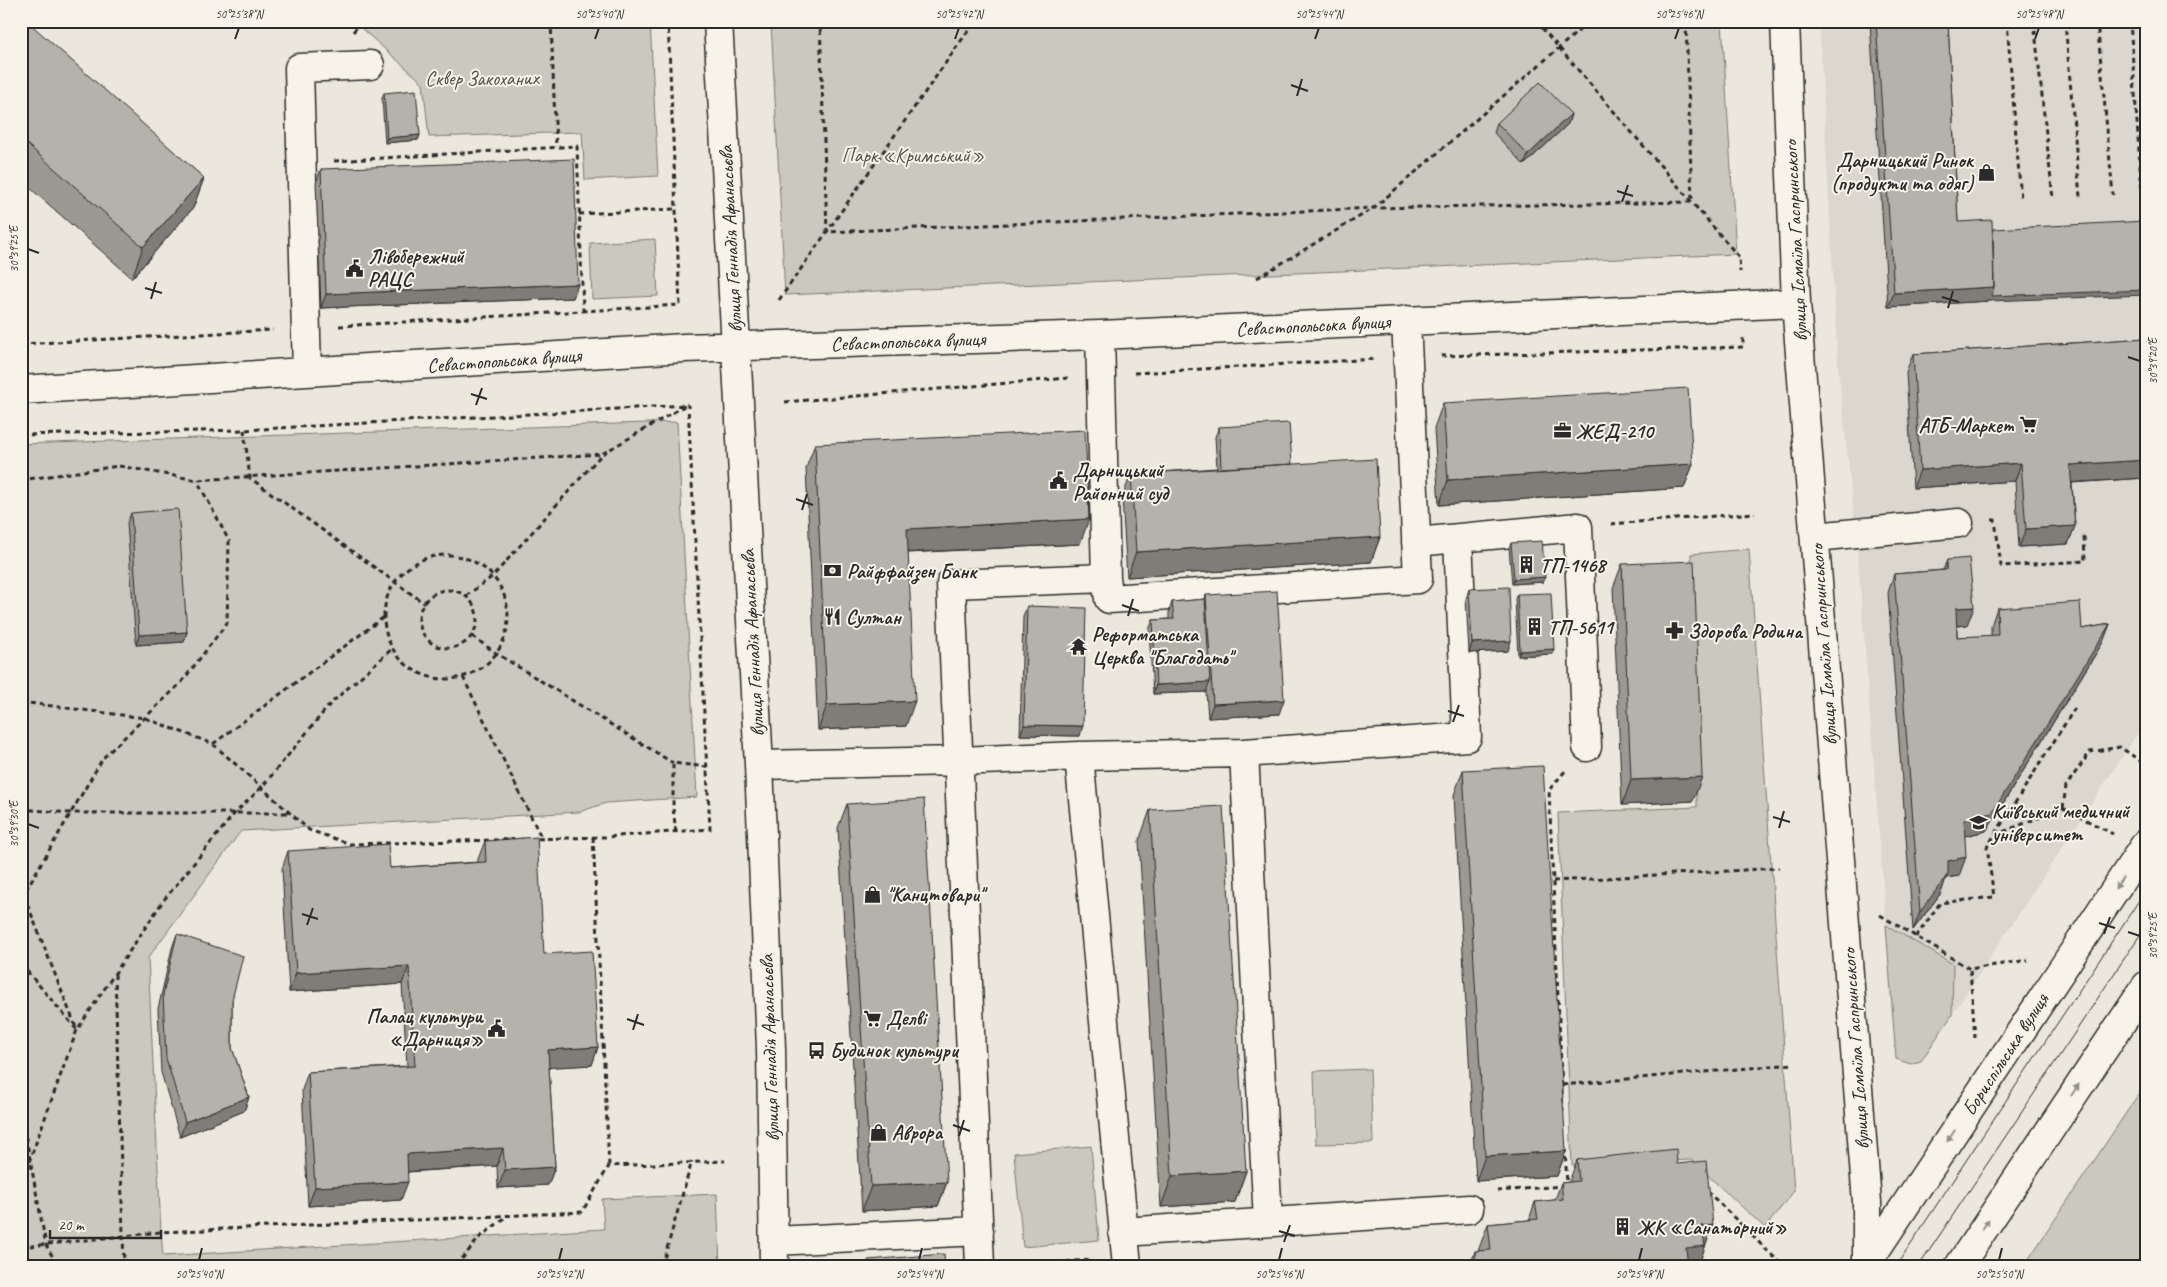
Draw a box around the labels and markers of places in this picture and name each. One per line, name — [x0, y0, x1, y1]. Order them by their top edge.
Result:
place label: Дарницький Ринок (продукти та одяг) — [1831, 148, 1975, 197]
shop icon: Дарницький Ринок (продукти та одяг) — [1977, 162, 1997, 182]
place label: Лівобережний РАЦС — [368, 244, 465, 292]
public building icon: Лівобережний РАЦС — [344, 258, 364, 278]
place label: АТБ-Маркет — [1919, 413, 2015, 438]
supermarket icon: АТБ-Маркет — [2018, 415, 2038, 435]
place label: ЖЕД-210 — [1576, 419, 1655, 444]
office icon: ЖЕД-210 — [1552, 421, 1572, 441]
place label: Дарницький Районний суд — [1073, 458, 1170, 506]
public building icon: Дарницький Районний суд — [1049, 471, 1069, 491]
place label: ТП-1468 — [1540, 553, 1608, 578]
building icon: ТП-1468 — [1516, 555, 1536, 575]
place label: Райффайзен Банк — [847, 559, 978, 585]
bank icon: Райффайзен Банк — [823, 561, 843, 581]
place label: Султан — [846, 605, 903, 630]
restaurant icon: Султан — [822, 607, 842, 627]
place label: ТП-5611 — [1548, 615, 1615, 640]
building icon: ТП-5611 — [1524, 617, 1544, 637]
place label: Здорова Родина — [1688, 619, 1804, 644]
pharmacy icon: Здорова Родина — [1664, 621, 1684, 641]
place label: Реформатська Церква "Благодать" — [1092, 622, 1237, 670]
temple icon: Реформатська Церква "Благодать" — [1068, 636, 1088, 656]
place label: Київський медичний університет — [1990, 799, 2131, 847]
school or university icon: Київський медичний університет — [1968, 813, 1988, 833]
place label: "Канцтовари" — [887, 882, 988, 907]
shop icon: "Канцтовари" — [863, 884, 883, 904]
place label: Палац культури «Дарниця» — [367, 1004, 484, 1052]
place label: Делві — [886, 1006, 929, 1031]
supermarket icon: Делві — [862, 1008, 882, 1028]
public building icon: Палац культури «Дарниця» — [487, 1018, 507, 1038]
place label: Будинок культури — [830, 1038, 960, 1064]
bus stop icon: Будинок культури — [806, 1040, 826, 1060]
place label: Аврора — [892, 1120, 944, 1145]
shop icon: Аврора — [868, 1122, 888, 1142]
place label: ЖК «Санаторний» — [1637, 1215, 1787, 1240]
building icon: ЖК «Санаторний» — [1613, 1217, 1633, 1237]

